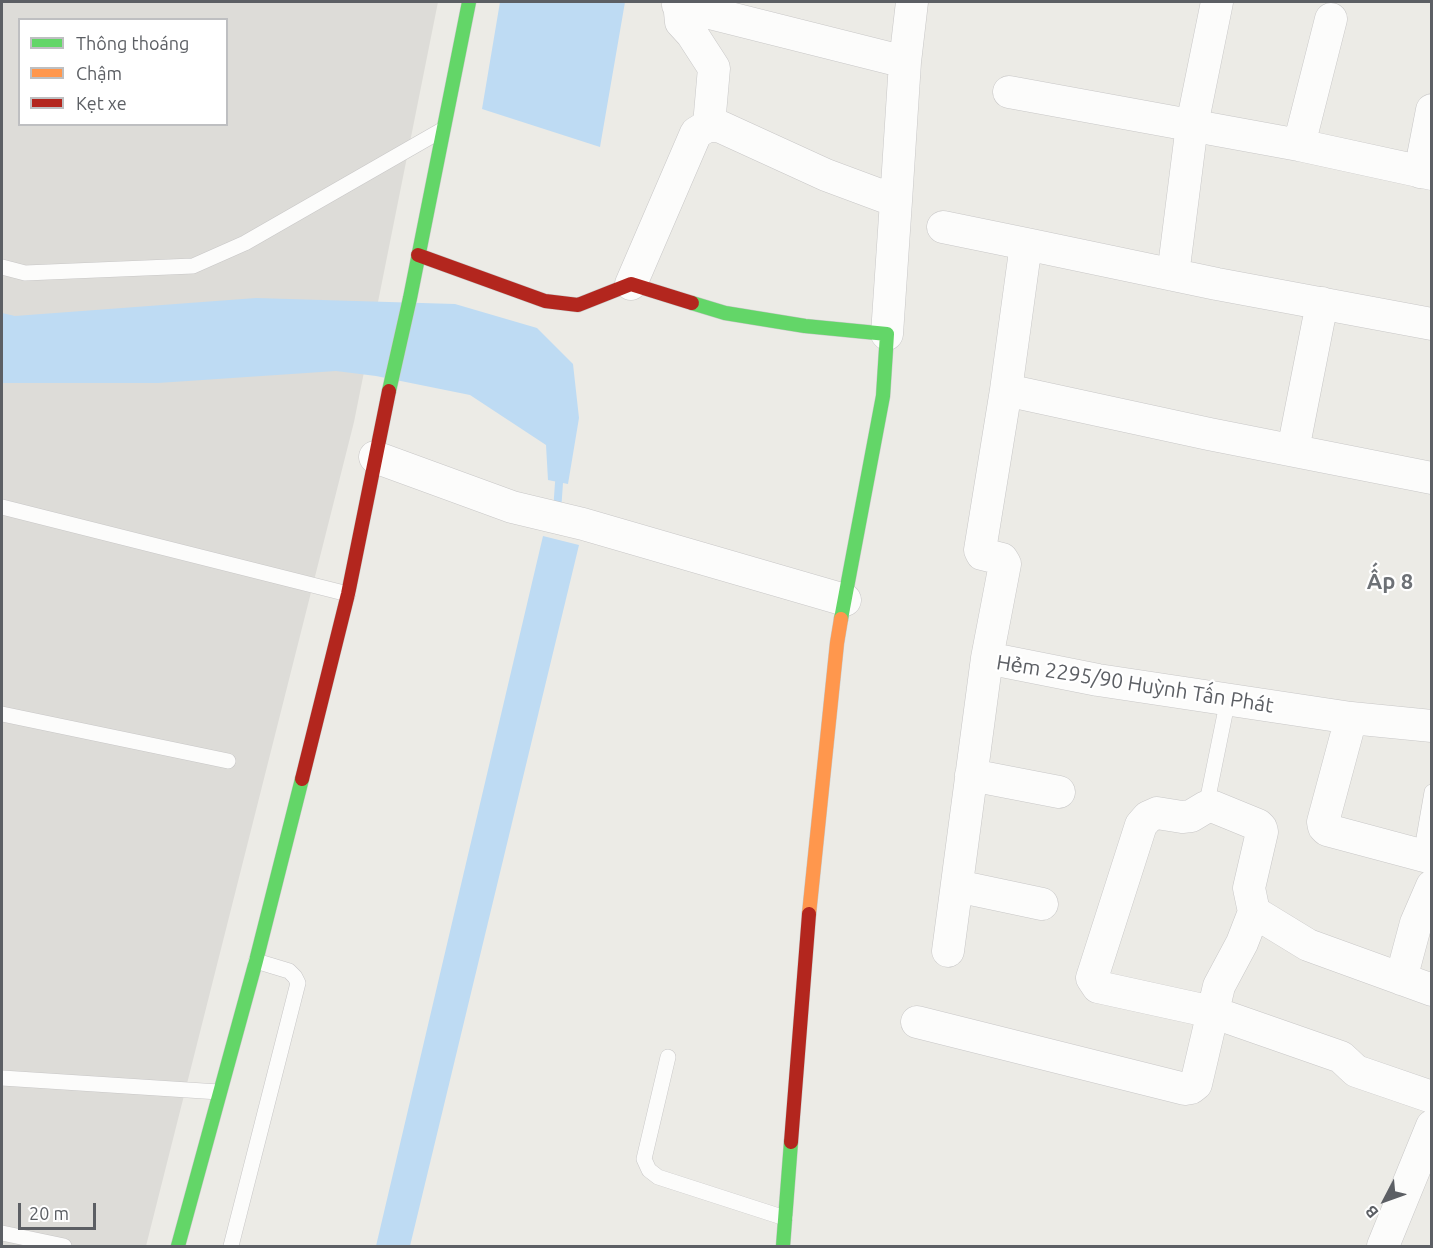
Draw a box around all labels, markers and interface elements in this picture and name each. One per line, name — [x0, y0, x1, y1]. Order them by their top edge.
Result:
legend — [18, 18, 228, 126]
text: Thông thoáng — [76, 33, 189, 53]
text: Chậm — [76, 63, 122, 83]
text: Kẹt xe — [76, 93, 127, 113]
district label: Ấp 8 — [1367, 569, 1413, 595]
street label: Hẻm 2295/90 Huỳnh Tấn Phát — [995, 650, 1275, 718]
north arrow — [1355, 1170, 1415, 1230]
scale bar — [21, 1191, 99, 1229]
text: B — [1361, 1202, 1382, 1222]
text: 20 m — [29, 1203, 69, 1223]

